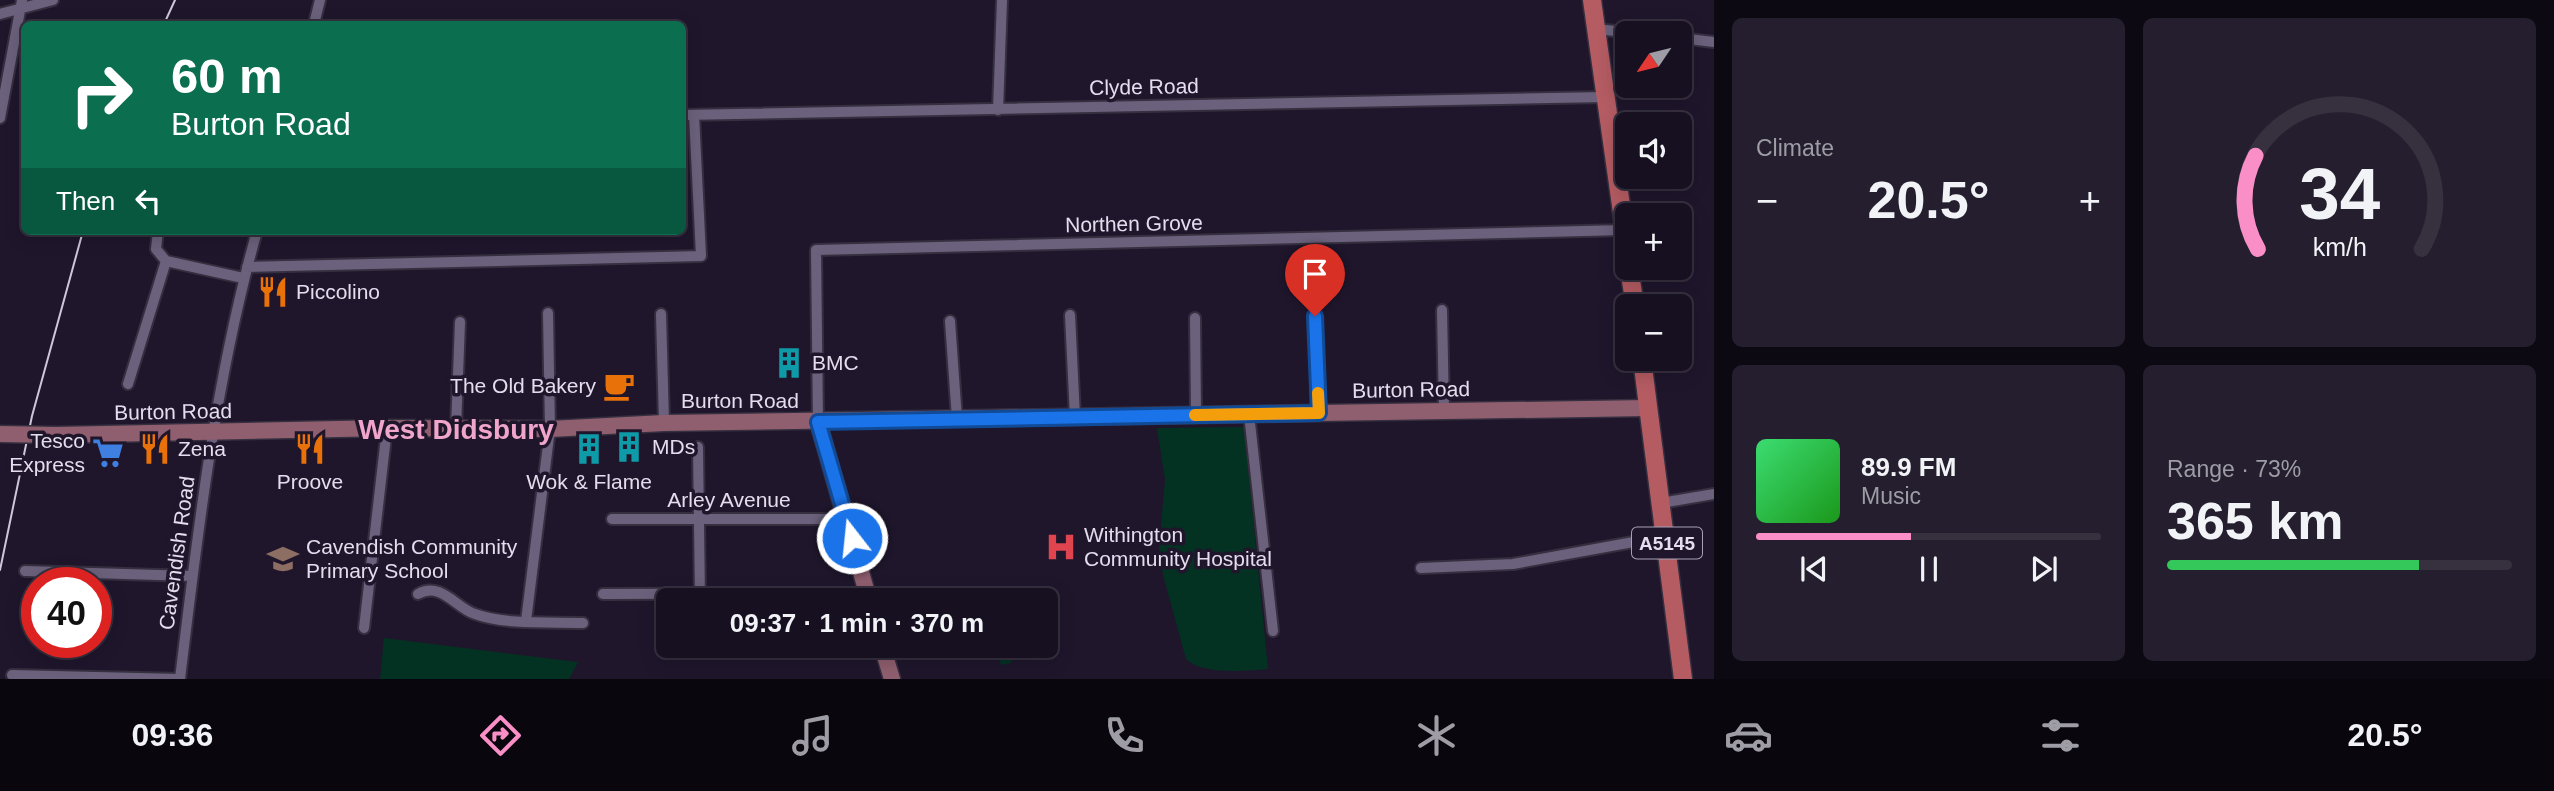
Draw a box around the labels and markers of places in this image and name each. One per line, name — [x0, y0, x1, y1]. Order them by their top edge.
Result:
pin — [1285, 244, 1345, 316]
restaurant icon: Piccolino — [256, 275, 290, 309]
place label: Piccolino — [296, 280, 380, 303]
building icon: BMC — [772, 346, 806, 380]
place label: BMC — [812, 351, 859, 374]
cafe icon: The Old Bakery — [602, 369, 636, 403]
place label: The Old Bakery — [450, 374, 596, 397]
place label: Tesco Express — [9, 429, 85, 476]
building icon: MDs — [612, 430, 646, 464]
restaurant icon: Zena — [138, 432, 172, 466]
restaurant icon: Proove — [293, 432, 327, 466]
building icon: Wok & Flame — [572, 432, 606, 466]
place label: MDs — [652, 435, 695, 458]
supermarket icon: Tesco Express — [91, 436, 125, 470]
place label: Zena — [178, 437, 226, 460]
place label: Proove — [277, 470, 343, 493]
place label: Wok & Flame — [526, 470, 652, 493]
place label: Withington Community Hospital — [1084, 523, 1272, 570]
hospital icon: Withington Community Hospital — [1044, 530, 1078, 564]
place label: Cavendish Community Primary School — [306, 535, 518, 582]
school or university icon: Cavendish Community Primary School — [266, 542, 300, 576]

